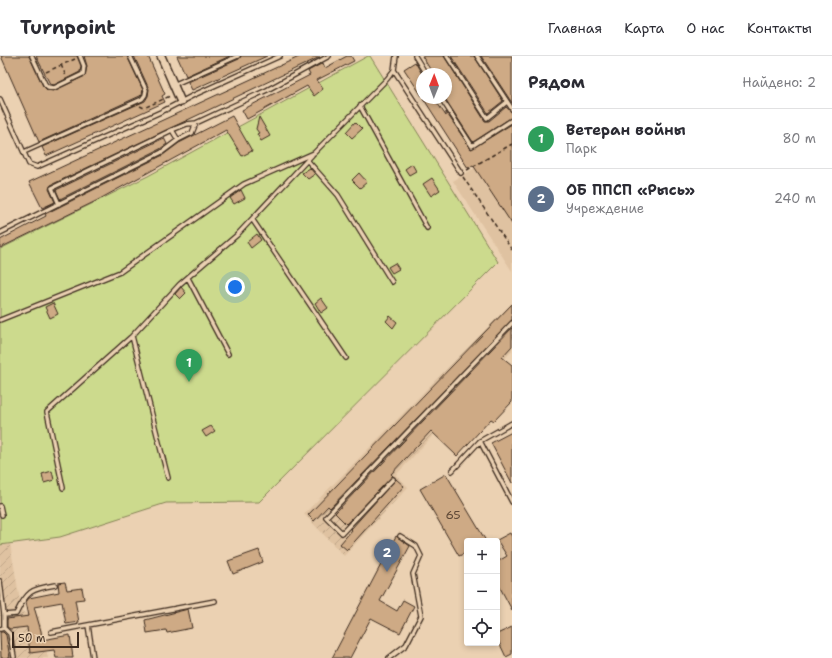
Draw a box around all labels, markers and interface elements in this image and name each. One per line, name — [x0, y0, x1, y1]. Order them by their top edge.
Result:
text: Turnpoint — [20, 15, 116, 40]
text: Главная — [548, 19, 602, 37]
text: Карта — [624, 19, 664, 37]
text: О нас — [686, 19, 725, 37]
text: Контакты — [747, 19, 812, 37]
north arrow — [416, 68, 452, 104]
text: Рядом — [528, 71, 585, 93]
text: Найдено: 2 — [742, 74, 816, 91]
text: Ветеран войны — [566, 120, 686, 140]
text: 1 — [538, 130, 544, 147]
text: 80 m — [782, 130, 816, 147]
text: Парк — [566, 140, 597, 157]
text: ОБ ППСП «Рысь» — [566, 180, 695, 200]
text: 2 — [536, 190, 546, 207]
text: 240 m — [774, 190, 816, 207]
text: Учреждение — [566, 200, 644, 217]
your location — [225, 277, 245, 297]
pin: 1 — [176, 349, 202, 382]
house number: 65 — [445, 507, 461, 523]
map controls — [464, 538, 500, 646]
button: + — [464, 538, 500, 574]
pin: 2 — [374, 539, 400, 572]
button: − — [464, 574, 500, 610]
button: locate — [464, 610, 500, 646]
scale bar — [12, 630, 79, 649]
text: 50 m — [18, 631, 46, 646]

